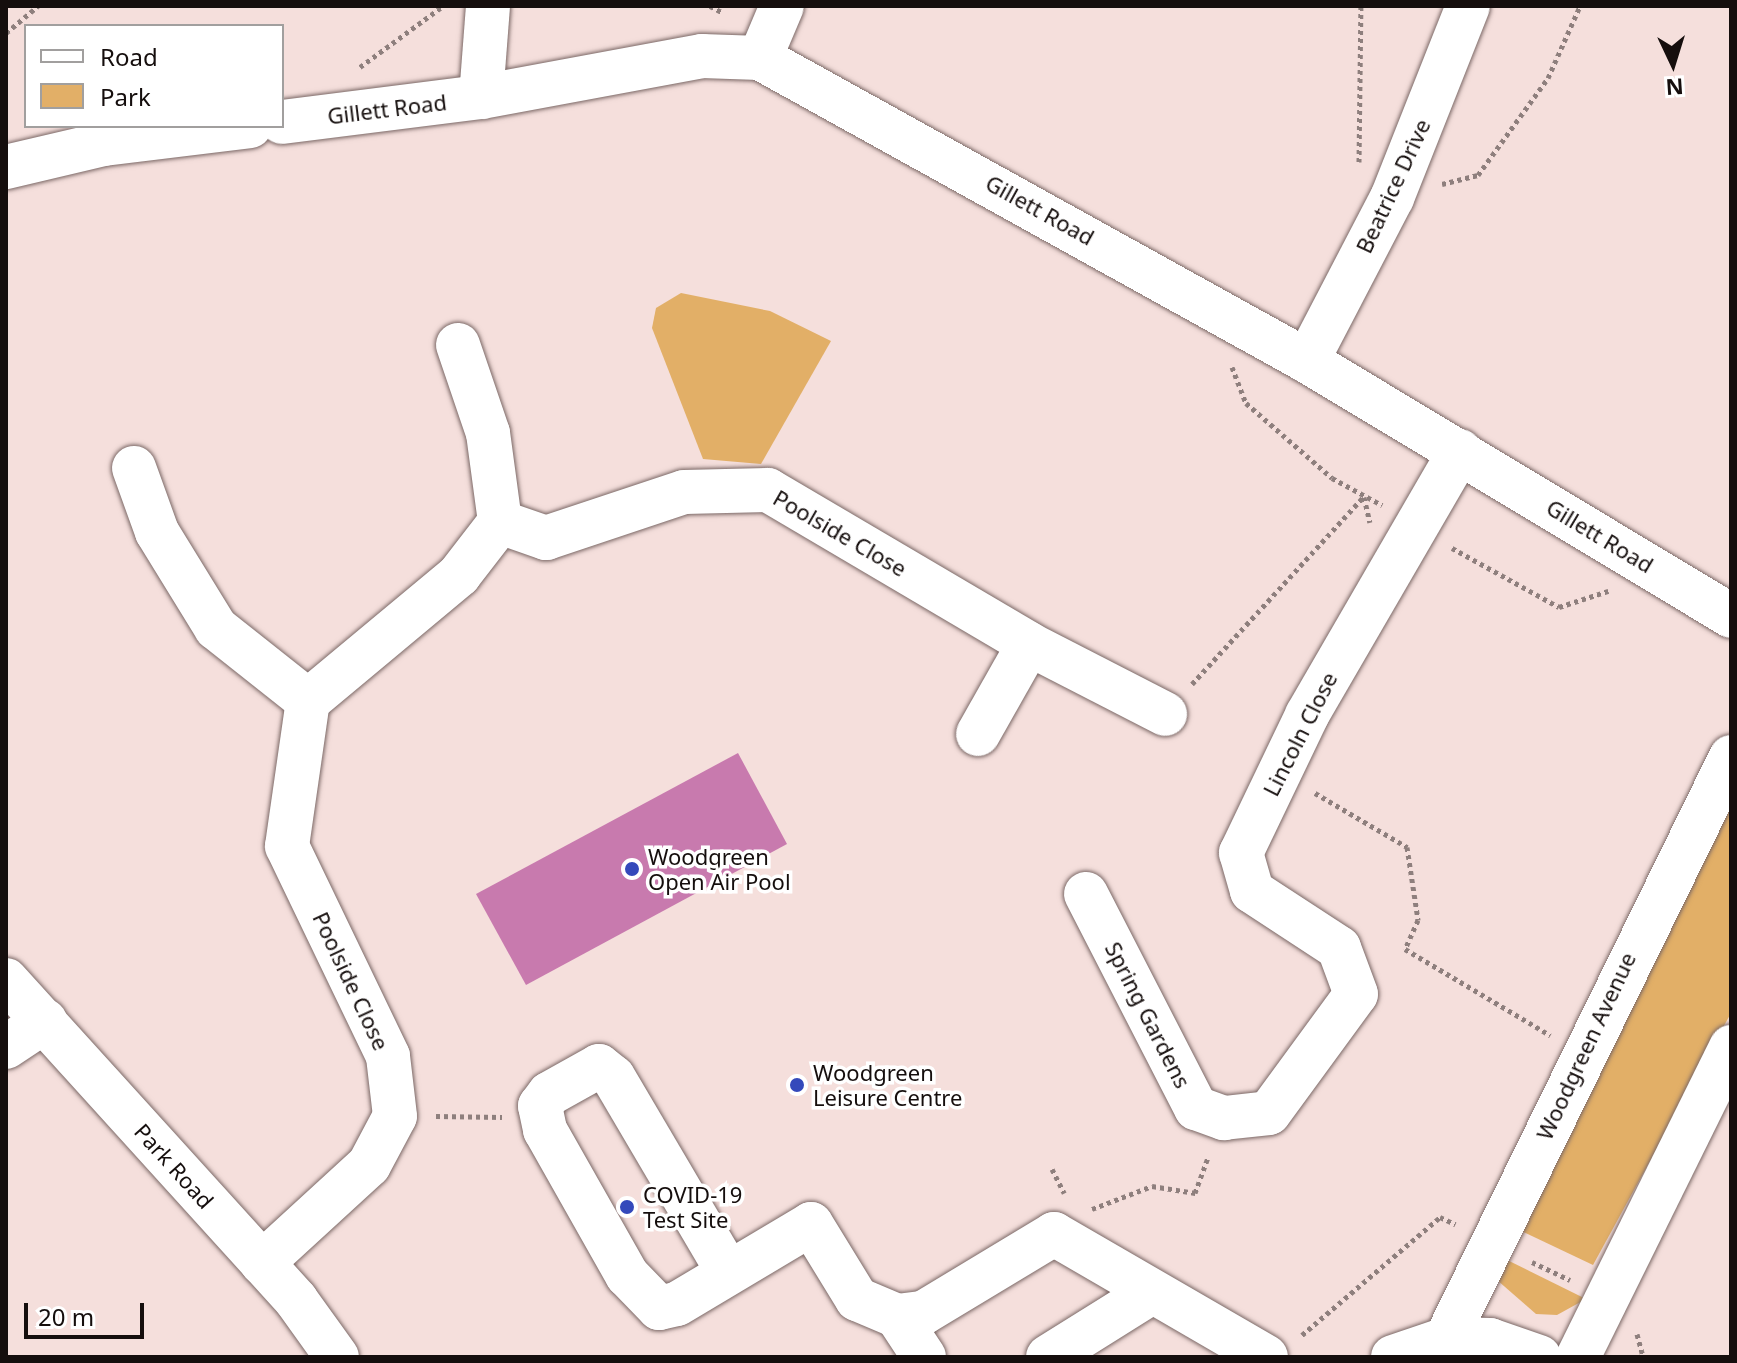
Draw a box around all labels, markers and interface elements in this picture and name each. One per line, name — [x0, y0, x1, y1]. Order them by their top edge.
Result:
legend — [24, 24, 284, 128]
north arrow — [1633, 24, 1713, 104]
text: Road — [100, 40, 158, 73]
text: N — [1665, 72, 1685, 104]
text: Park — [100, 80, 151, 113]
street label: Gillett Road — [326, 89, 448, 129]
street label: Beatrice Drive — [1350, 115, 1436, 257]
street label: Gillett Road — [981, 169, 1099, 251]
street label: Poolside Close — [769, 484, 911, 582]
street label: Gillett Road — [1542, 494, 1658, 578]
street label: Lincoln Close — [1257, 668, 1343, 800]
place label: Woodgreen Open Air Pool — [648, 843, 791, 894]
marker: Woodgreen Open Air Pool — [623, 860, 641, 878]
street label: Poolside Close — [307, 908, 395, 1054]
street label: Spring Gardens — [1100, 938, 1196, 1092]
street label: Woodgreen Avenue — [1531, 948, 1641, 1144]
place label: Woodgreen Leisure Centre — [813, 1059, 962, 1110]
marker: Woodgreen Leisure Centre — [788, 1076, 806, 1094]
street label: Park Road — [129, 1118, 219, 1214]
place label: COVID-19 Test Site — [643, 1181, 742, 1232]
marker: COVID-19 Test Site — [618, 1198, 636, 1216]
scale bar — [28, 1287, 148, 1337]
text: 20 m — [38, 1300, 94, 1333]

